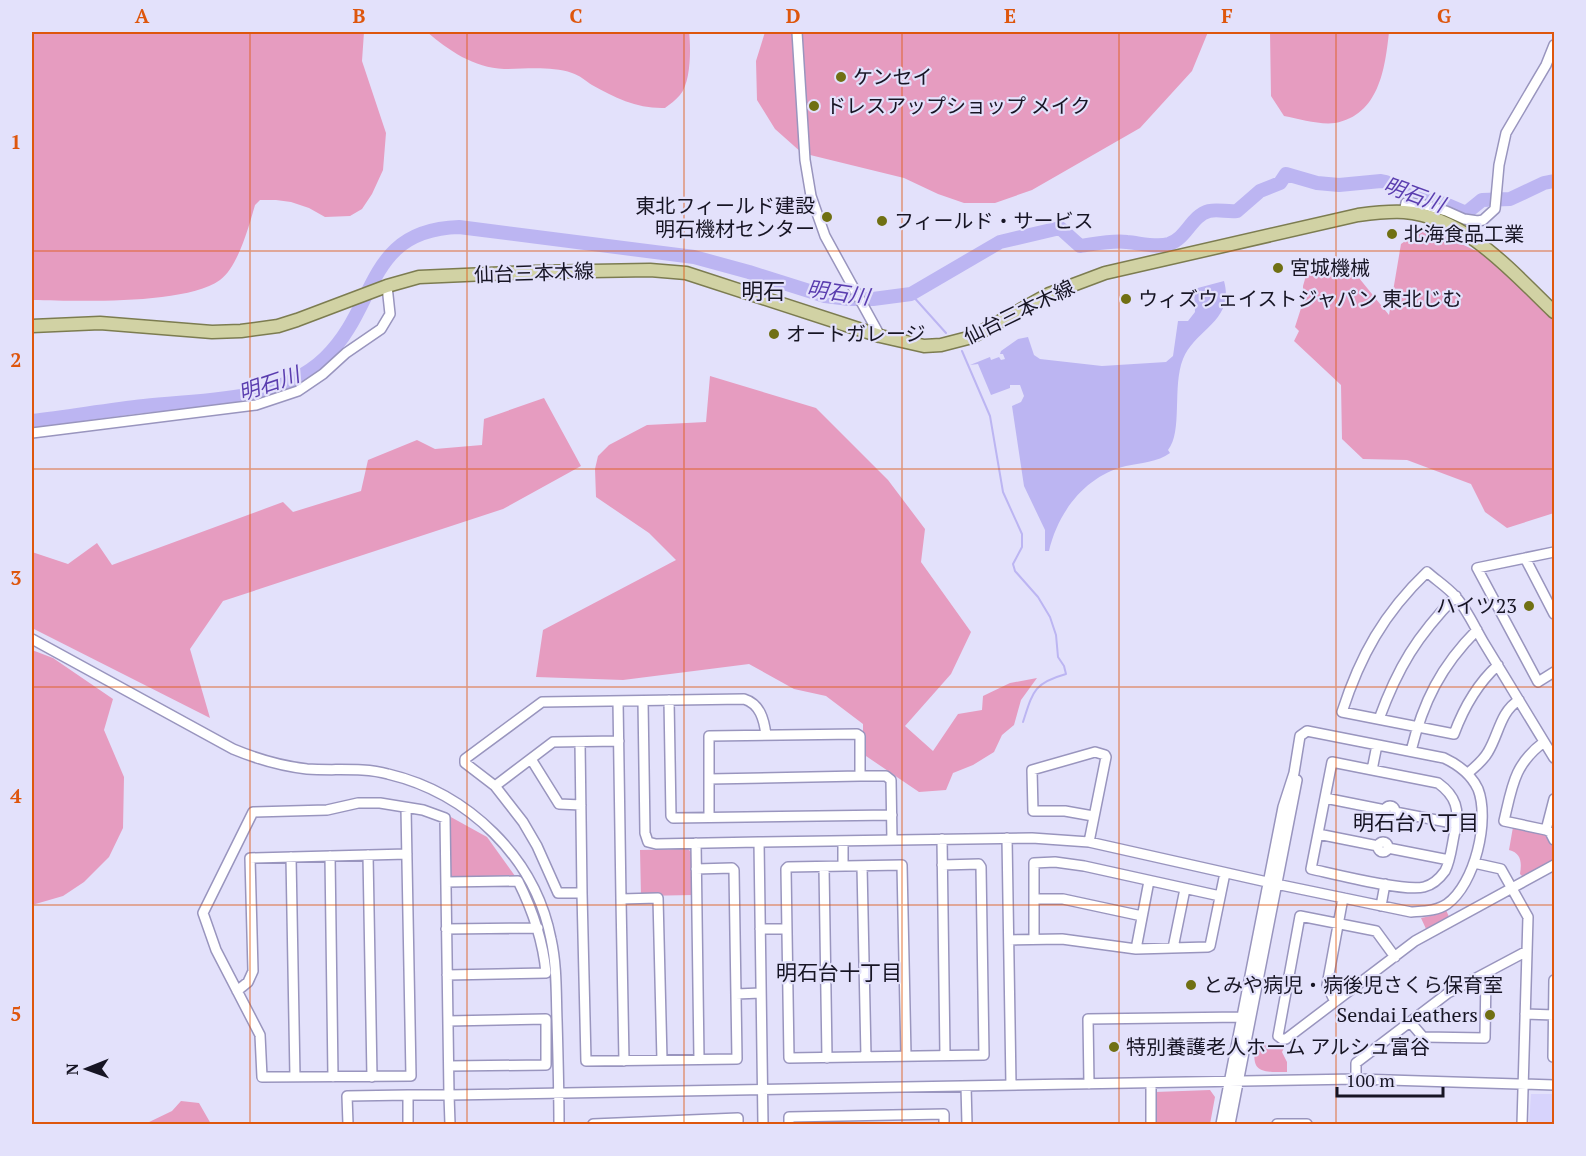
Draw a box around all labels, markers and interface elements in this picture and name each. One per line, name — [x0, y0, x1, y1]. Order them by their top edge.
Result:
text: A — [135, 2, 150, 29]
text: B — [353, 2, 366, 29]
text: C — [569, 2, 583, 29]
text: D — [786, 2, 800, 29]
text: E — [1004, 2, 1016, 29]
text: F — [1221, 2, 1233, 29]
text: G — [1437, 2, 1451, 29]
place label: ケンセイ — [853, 63, 932, 90]
marker: ケンセイ — [834, 70, 848, 84]
place label: ドレスアップショップ メイク — [826, 92, 1090, 119]
marker: ドレスアップショップ メイク — [807, 99, 821, 113]
text: 1 — [10, 128, 22, 155]
water label: 明石川 — [1380, 170, 1451, 219]
place label: 東北フィールド建設 明石機材センター — [635, 192, 815, 242]
place label: フィールド・サービス — [894, 207, 1094, 234]
marker: 東北フィールド建設 明石機材センター — [820, 210, 834, 224]
marker: フィールド・サービス — [875, 214, 889, 228]
place label: 北海食品工業 — [1404, 220, 1524, 247]
marker: 北海食品工業 — [1385, 227, 1399, 241]
place label: 宮城機械 — [1290, 254, 1370, 281]
street label: 仙台三本木線 — [474, 257, 594, 288]
marker: 宮城機械 — [1271, 261, 1285, 275]
street label: 仙台三本木線 — [959, 273, 1079, 350]
water label: 明石川 — [805, 274, 873, 311]
district label: 明石 — [741, 276, 785, 305]
place label: ウィズウェイストジャパン 東北じむ — [1138, 285, 1462, 312]
marker: ウィズウェイストジャパン 東北じむ — [1119, 292, 1133, 306]
place label: オートガレージ — [786, 320, 926, 347]
marker: オートガレージ — [767, 327, 781, 341]
text: 2 — [10, 346, 22, 373]
water label: 明石川 — [234, 359, 305, 407]
text: 3 — [10, 564, 22, 591]
place label: ハイツ23 — [1436, 592, 1517, 619]
marker: ハイツ23 — [1522, 599, 1536, 613]
text: 4 — [10, 782, 22, 809]
district label: 明石台八丁目 — [1353, 808, 1479, 836]
district label: 明石台十丁目 — [776, 958, 902, 986]
place label: とみや病児・病後児さくら保育室 — [1203, 971, 1503, 998]
marker: とみや病児・病後児さくら保育室 — [1184, 978, 1198, 992]
text: 5 — [10, 1000, 22, 1027]
place label: Sendai Leathers — [1337, 1001, 1478, 1028]
marker: Sendai Leathers — [1483, 1008, 1497, 1022]
place label: 特別養護老人ホーム アルシュ富谷 — [1126, 1033, 1430, 1060]
north arrow — [57, 1039, 117, 1099]
marker: 特別養護老人ホーム アルシュ富谷 — [1107, 1040, 1121, 1054]
scale bar — [1337, 1060, 1444, 1098]
text: N — [61, 1063, 83, 1076]
text: 100 m — [1346, 1068, 1395, 1092]

